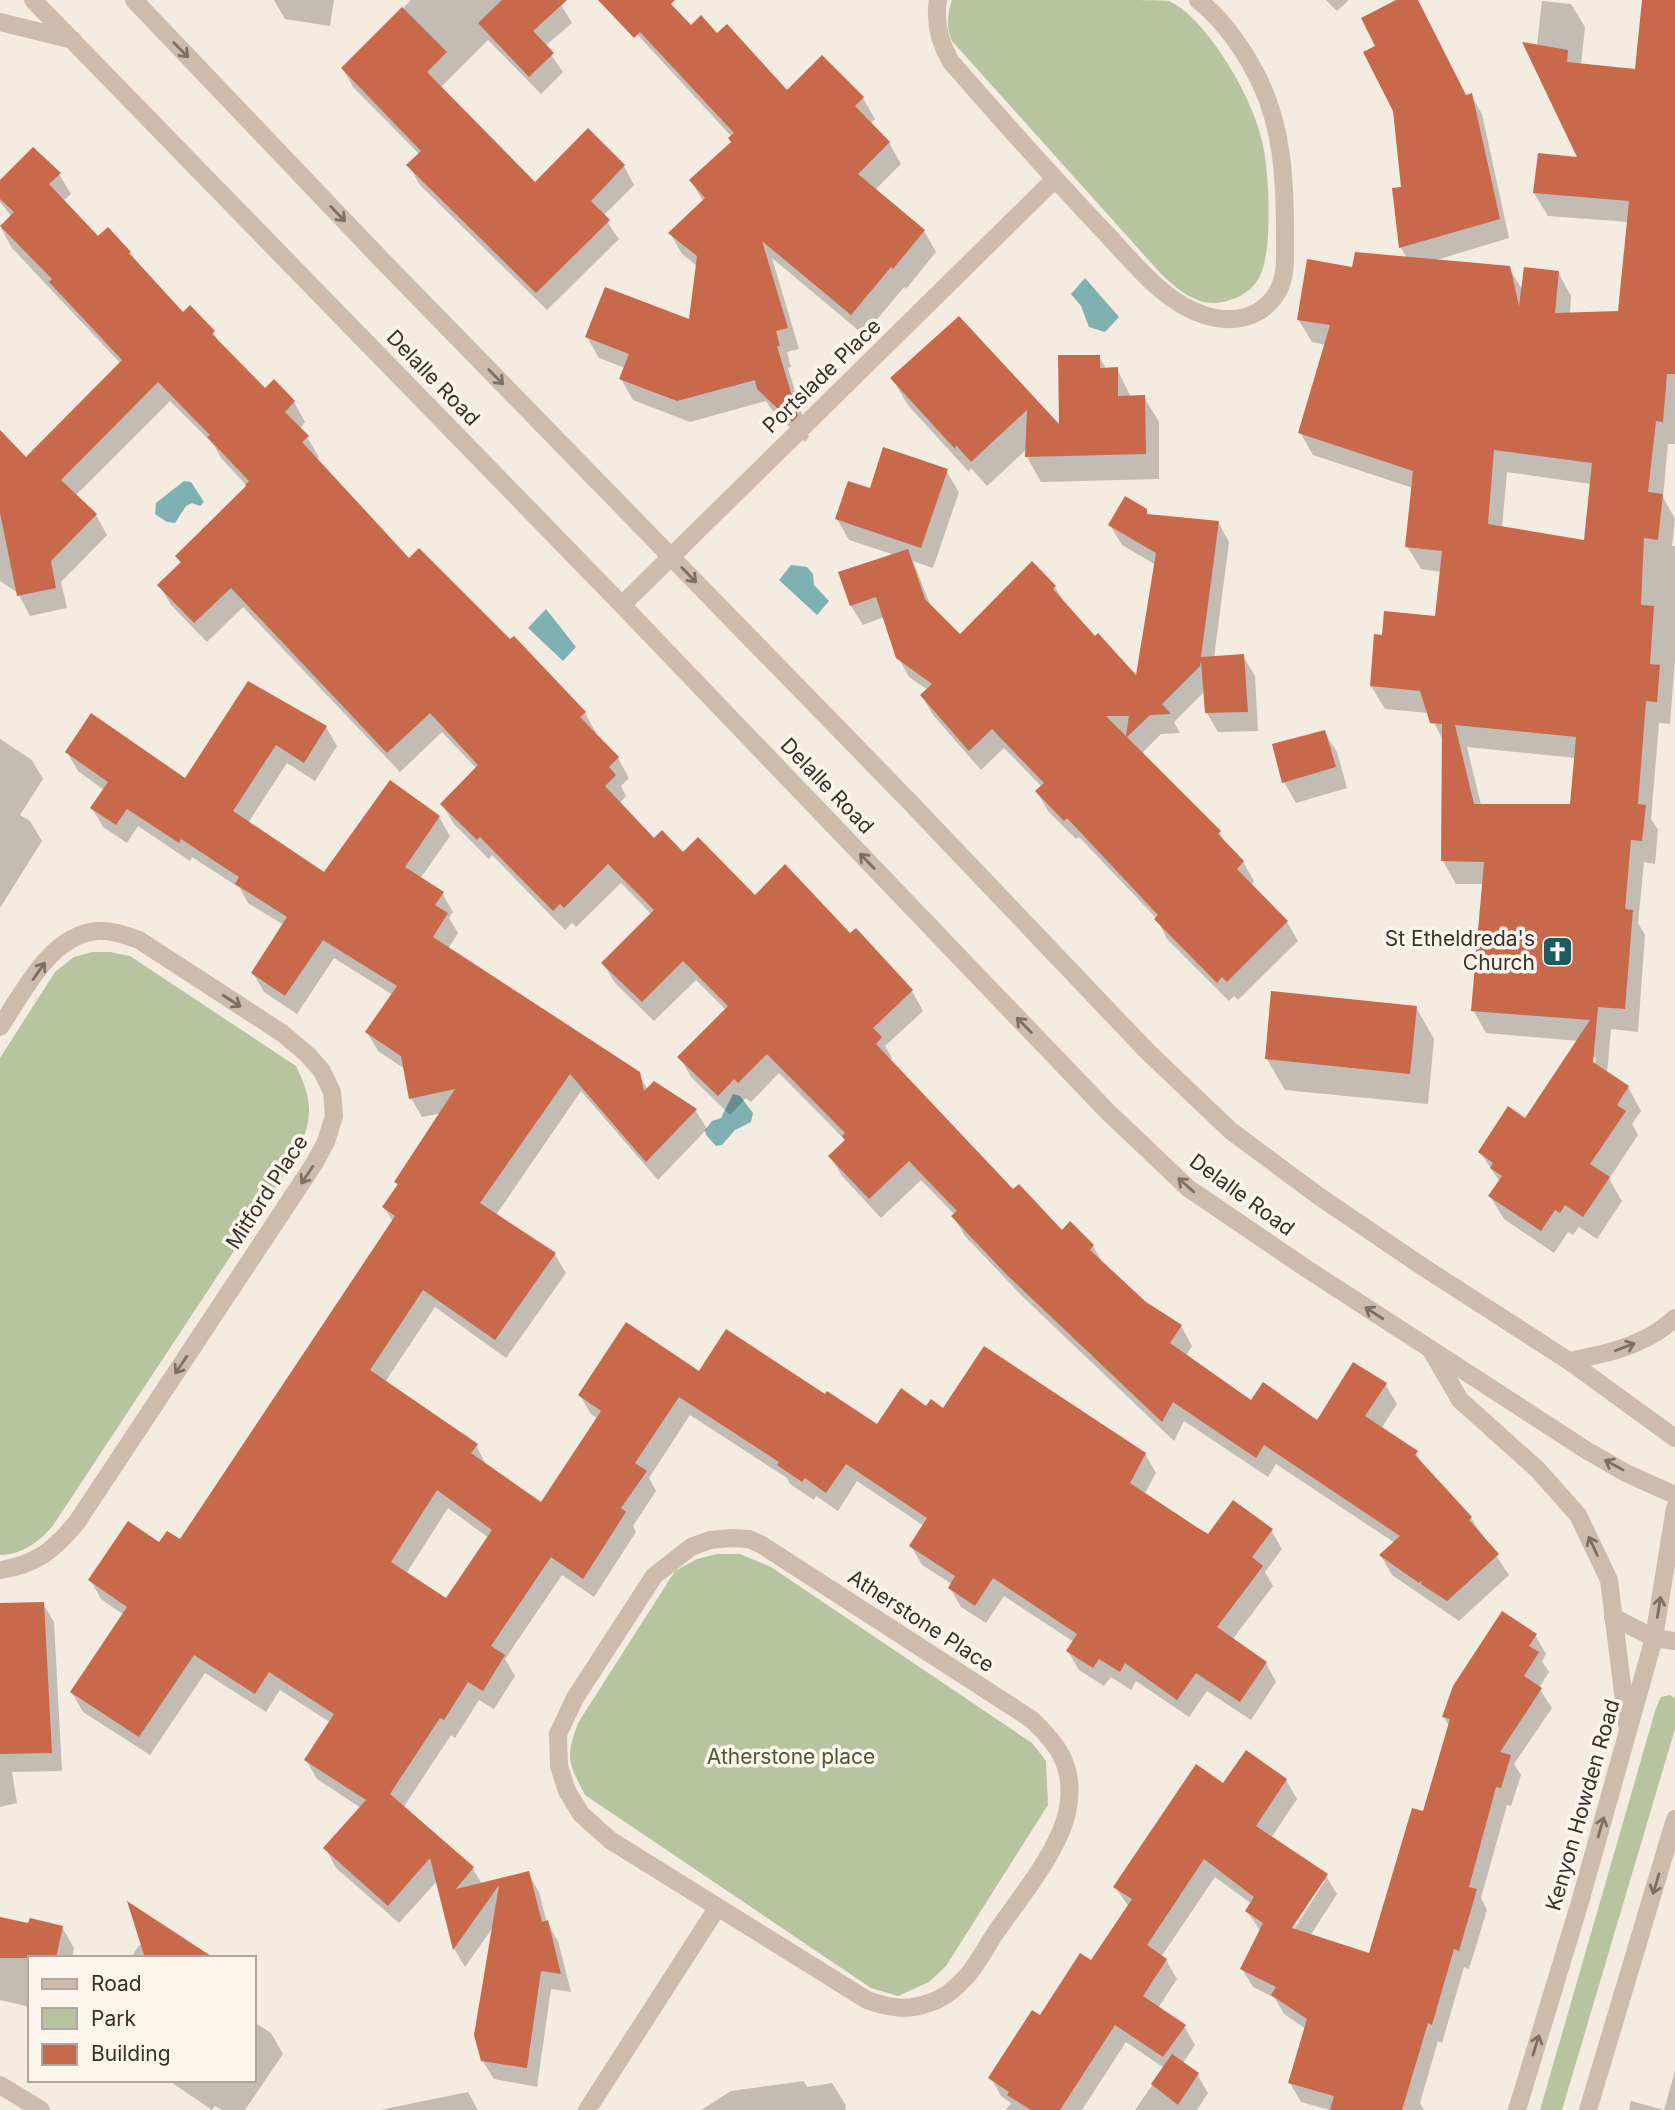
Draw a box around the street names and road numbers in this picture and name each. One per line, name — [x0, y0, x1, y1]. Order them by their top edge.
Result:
street label: Portslade Place — [757, 313, 886, 438]
street label: Delalle Road — [382, 325, 485, 431]
street label: Delalle Road — [776, 733, 879, 839]
street label: Mitford Place — [220, 1130, 313, 1253]
street label: Delalle Road — [1185, 1148, 1300, 1241]
street label: Atherstone Place — [844, 1564, 999, 1677]
street label: Kenyon Howden Road — [1540, 1696, 1625, 1913]

